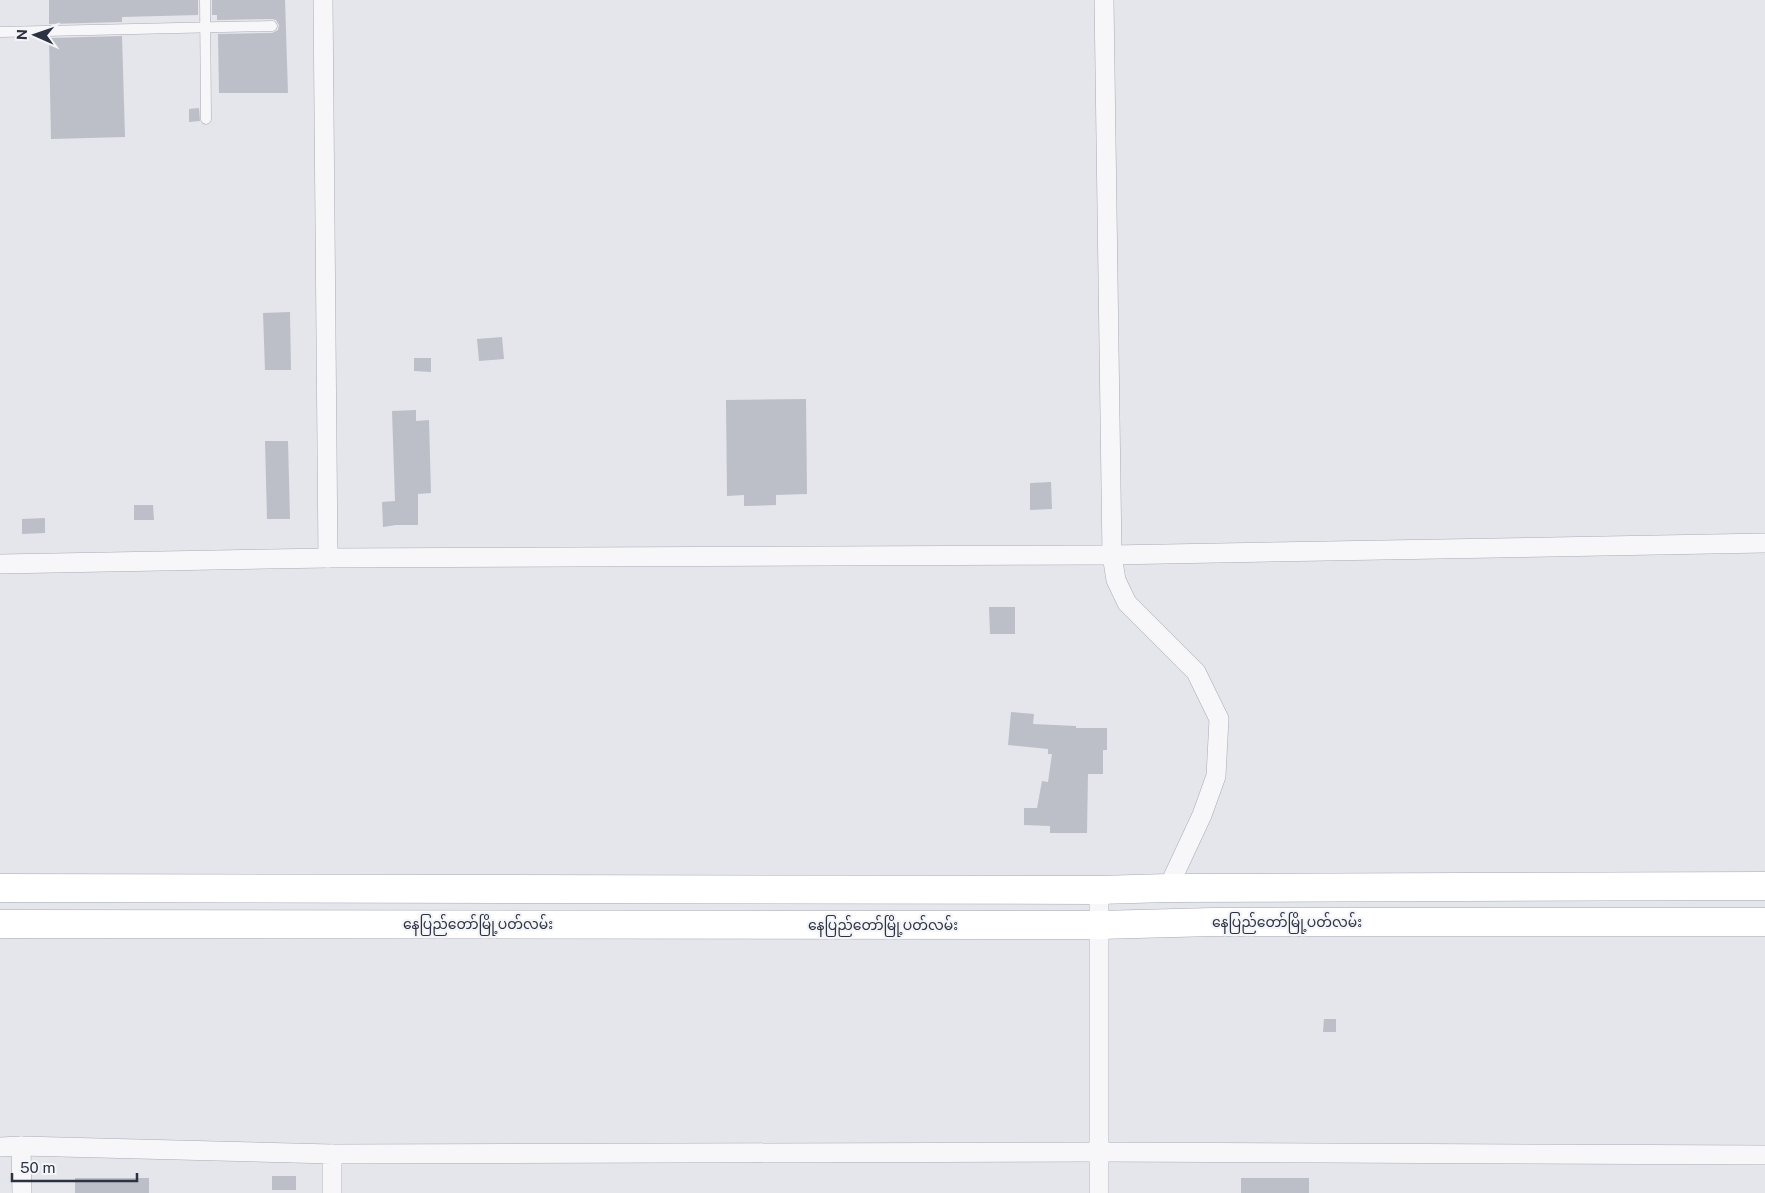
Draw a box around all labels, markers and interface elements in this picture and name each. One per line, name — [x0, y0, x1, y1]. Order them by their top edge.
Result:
north arrow — [10, 10, 60, 60]
text: N — [14, 29, 30, 40]
street label: နေပြည်တော်မြို့ပတ်လမ်း — [1212, 912, 1362, 934]
street label: နေပြည်တော်မြို့ပတ်လမ်း — [403, 914, 553, 936]
street label: နေပြည်တော်မြို့ပတ်လမ်း — [808, 915, 958, 937]
scale bar — [12, 1150, 138, 1182]
text: 50 m — [20, 1159, 55, 1176]

